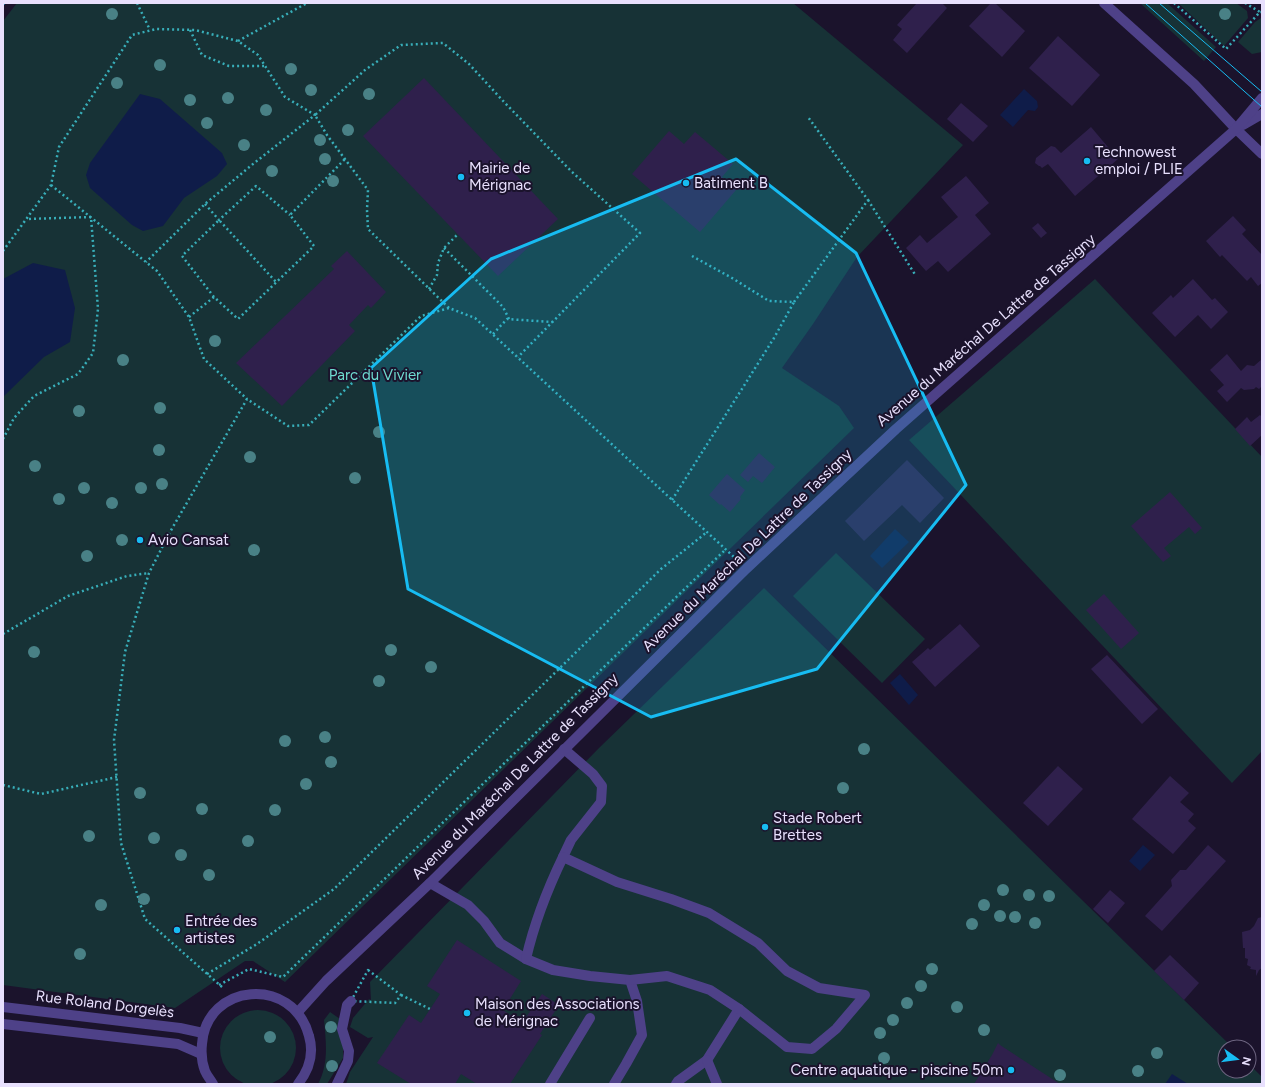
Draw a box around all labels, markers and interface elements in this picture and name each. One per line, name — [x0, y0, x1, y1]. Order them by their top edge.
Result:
place label: Technowest emploi / PLIE — [1095, 143, 1183, 178]
marker: Technowest emploi / PLIE — [1082, 156, 1092, 166]
place label: Mairie de Mérignac — [469, 159, 531, 194]
marker: Mairie de Mérignac — [456, 172, 466, 182]
place label: Batiment B — [694, 174, 768, 192]
marker: Batiment B — [681, 178, 691, 188]
street label: Avenue du Maréchal De Lattre de Tassigny — [873, 230, 1099, 430]
park label: Parc du Vivier — [329, 366, 421, 384]
street label: Avenue du Maréchal De Lattre de Tassigny — [639, 445, 856, 655]
place label: Avio Cansat — [148, 531, 229, 549]
marker: Avio Cansat — [135, 535, 145, 545]
street label: Avenue du Maréchal De Lattre de Tassigny — [408, 669, 622, 883]
place label: Stade Robert Brettes — [773, 809, 862, 844]
marker: Stade Robert Brettes — [760, 822, 770, 832]
place label: Entrée des artistes — [185, 912, 257, 947]
marker: Entrée des artistes — [172, 925, 182, 935]
street label: Rue Roland Dorgelès — [35, 987, 175, 1021]
place label: Maison des Associations de Mérignac — [475, 995, 640, 1030]
marker: Maison des Associations de Mérignac — [462, 1008, 472, 1018]
north arrow — [1217, 1039, 1257, 1079]
text: N — [1239, 1056, 1254, 1067]
place label: Centre aquatique - piscine 50m — [790, 1061, 1003, 1079]
marker: Centre aquatique - piscine 50m — [1006, 1065, 1016, 1075]

